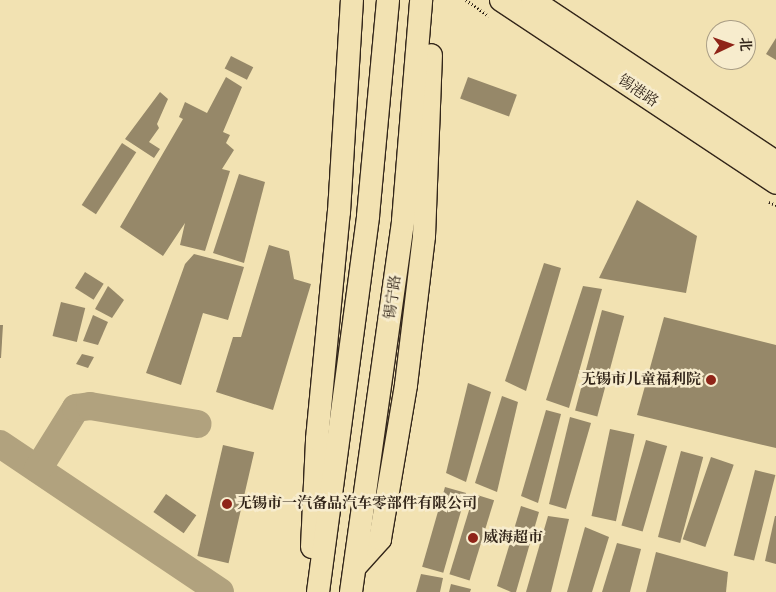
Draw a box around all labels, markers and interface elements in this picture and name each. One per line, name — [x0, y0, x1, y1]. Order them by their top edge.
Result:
north arrow — [706, 20, 756, 70]
text: 北 — [737, 37, 754, 52]
street label: 锡港路 — [614, 71, 662, 111]
street label: 锡宁路 — [381, 273, 405, 321]
place label: 无锡市儿童福利院 — [581, 371, 701, 389]
marker: 无锡市儿童福利院 — [705, 374, 717, 386]
place label: 无锡市一汽备品汽车零部件有限公司 — [237, 495, 477, 513]
marker: 无锡市一汽备品汽车零部件有限公司 — [221, 498, 233, 510]
place label: 威海超市 — [483, 529, 543, 547]
marker: 威海超市 — [467, 532, 479, 544]

